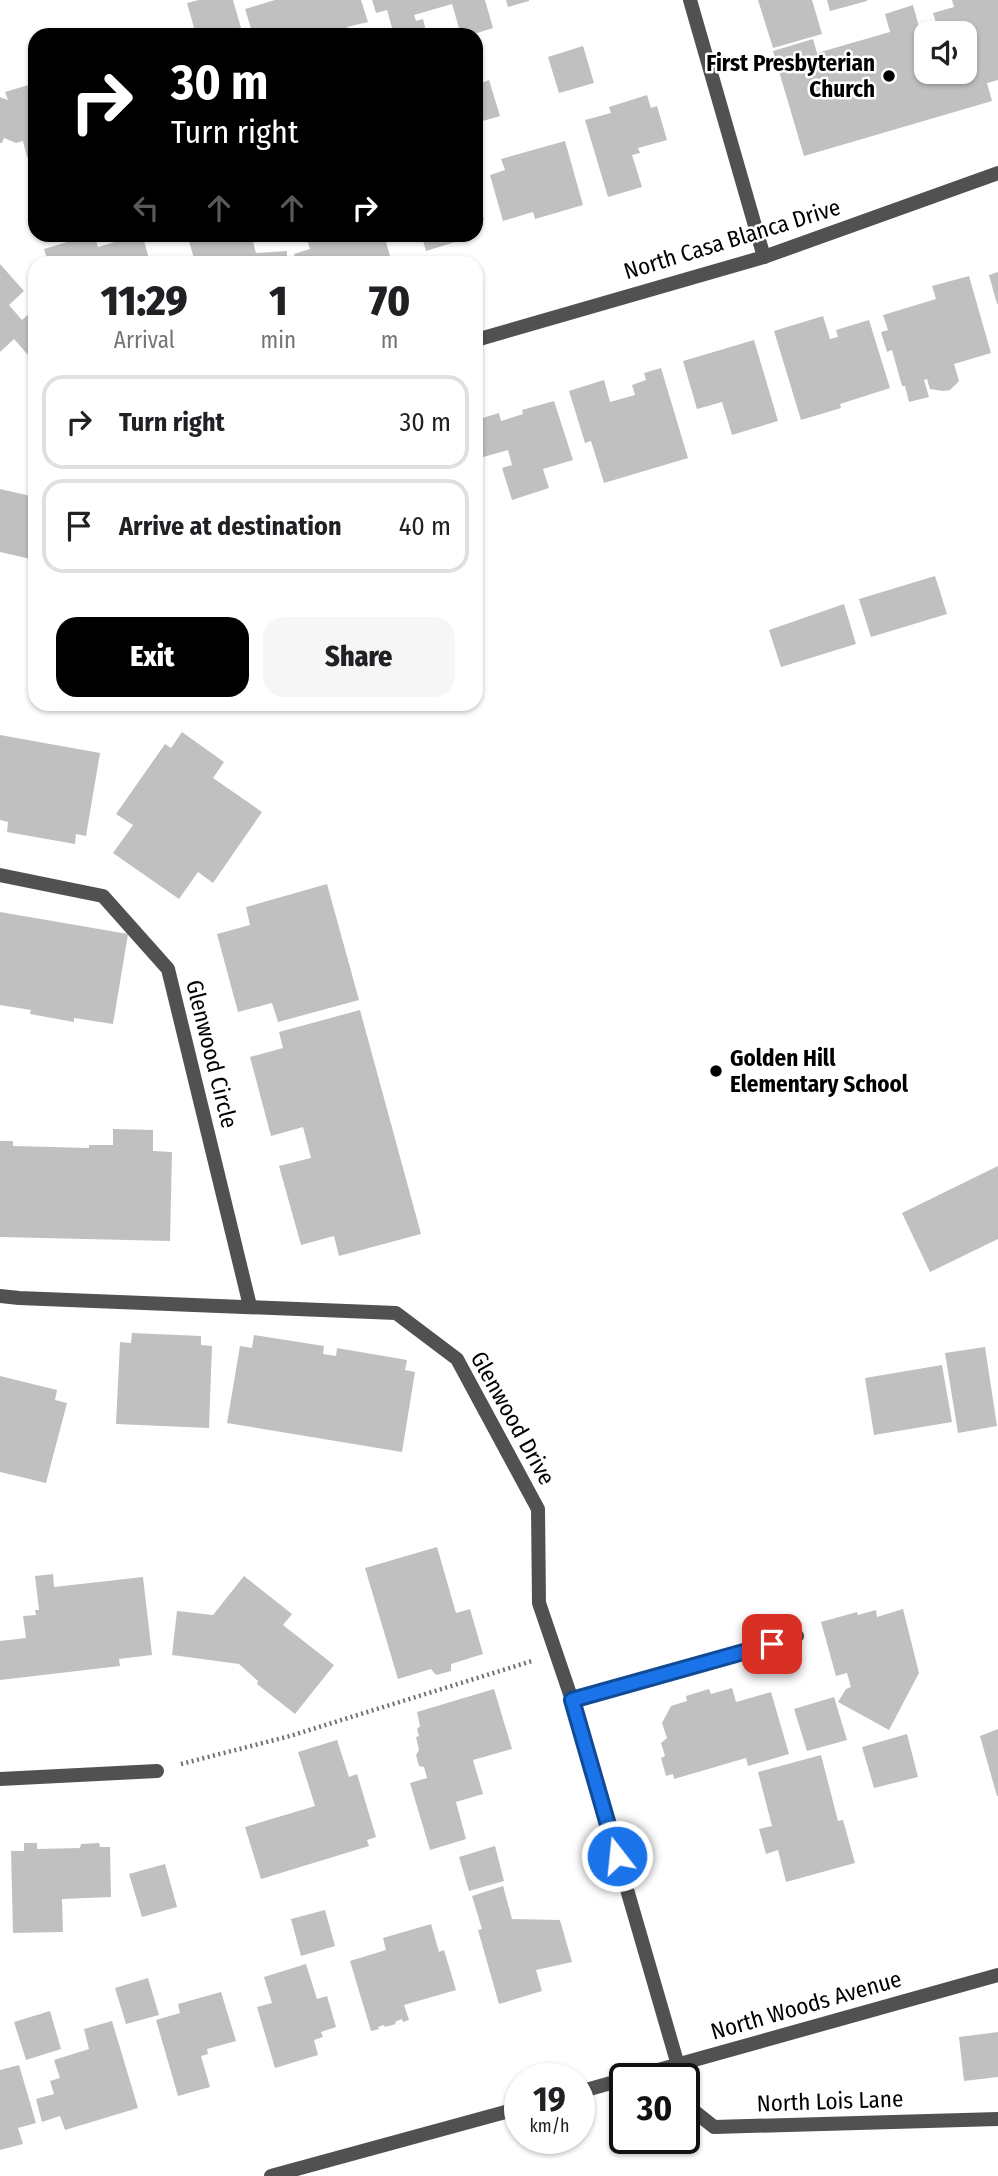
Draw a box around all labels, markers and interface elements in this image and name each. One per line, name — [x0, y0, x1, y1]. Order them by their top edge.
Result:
map controls — [914, 21, 977, 84]
button: sound — [914, 21, 977, 84]
place label: First Presbyterian Church — [706, 49, 875, 103]
text: 30 m — [171, 53, 269, 112]
icon: right — [56, 56, 147, 147]
marker: First Presbyterian Church — [881, 68, 897, 84]
text: Turn right — [171, 113, 298, 151]
icon: left — [127, 189, 165, 227]
icon: ahead — [200, 189, 238, 227]
icon: ahead — [273, 189, 311, 227]
icon: right — [346, 189, 384, 227]
street label: North Casa Blanca Drive — [620, 193, 844, 285]
text: 11:29 — [101, 276, 188, 326]
text: 1 — [269, 276, 288, 326]
text: 70 — [369, 276, 410, 326]
text: Arrival — [114, 326, 175, 354]
text: min — [261, 326, 296, 354]
text: m — [381, 326, 398, 354]
icon: right — [60, 403, 98, 441]
text: Turn right — [119, 407, 225, 438]
text: 30 m — [400, 407, 451, 438]
icon: arrive — [60, 507, 98, 545]
text: Arrive at destination — [119, 511, 342, 542]
text: 40 m — [399, 511, 451, 542]
button: Exit — [56, 617, 249, 697]
button: Share — [263, 617, 455, 697]
street label: Glenwood Circle — [180, 977, 244, 1131]
place label: Golden Hill Elementary School — [730, 1044, 909, 1098]
marker: Golden Hill Elementary School — [708, 1063, 724, 1079]
street label: Glenwood Drive — [465, 1346, 561, 1490]
pin — [742, 1614, 802, 1674]
icon: arrive — [753, 1625, 791, 1663]
position arrow — [580, 1819, 654, 1893]
street label: North Woods Avenue — [707, 1964, 905, 2046]
speed limit sign: 30 — [609, 2063, 700, 2154]
text: 19 — [533, 2078, 566, 2120]
street label: North Lois Lane — [756, 2084, 904, 2118]
text: km/h — [529, 2115, 570, 2137]

